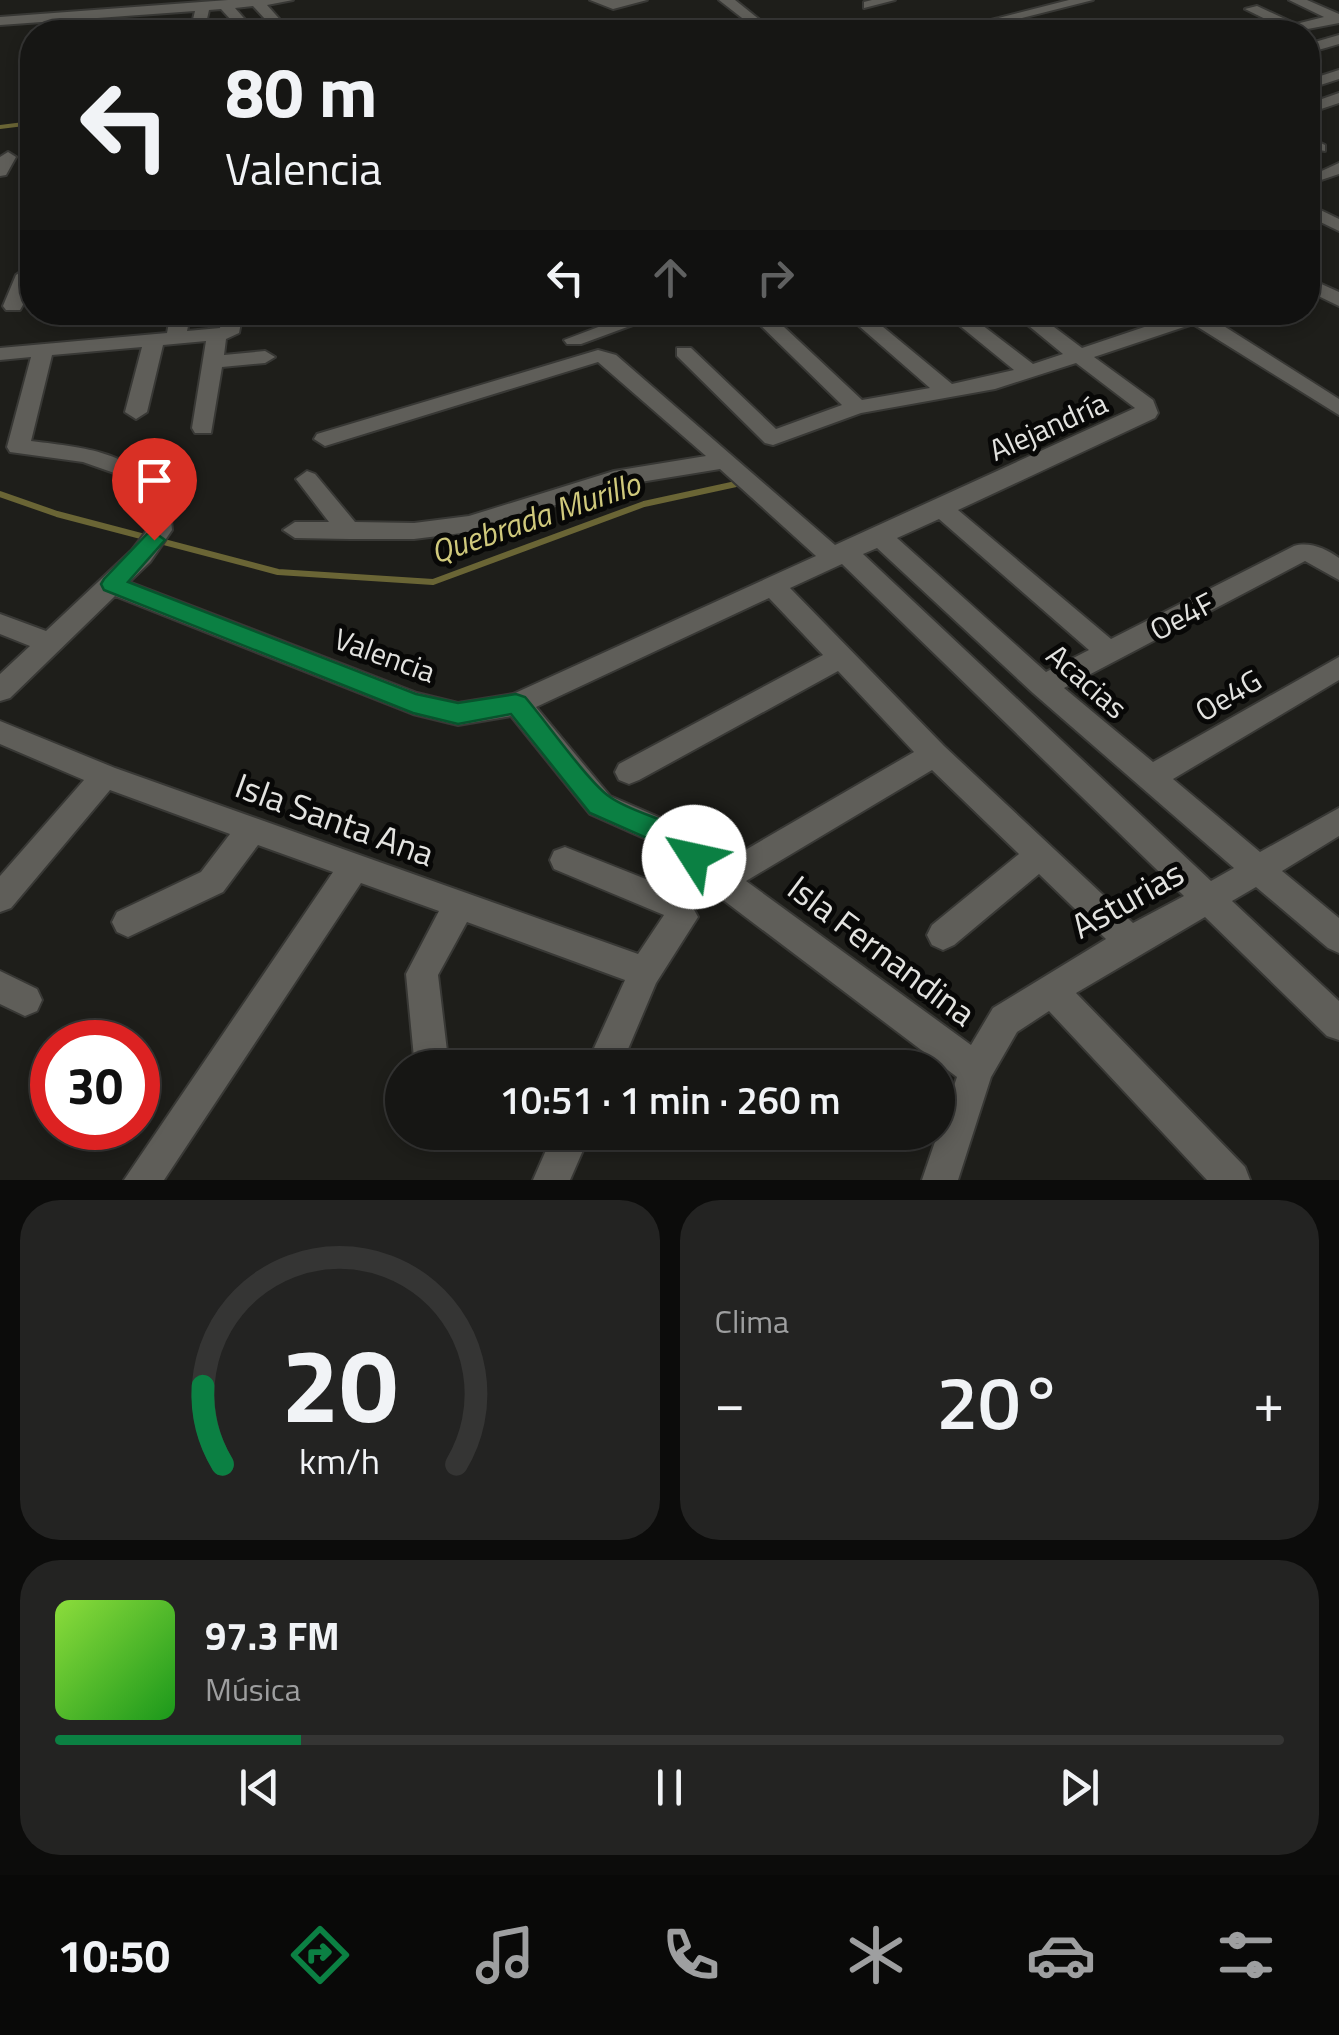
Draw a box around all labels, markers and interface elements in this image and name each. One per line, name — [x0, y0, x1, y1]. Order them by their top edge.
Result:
text: 80 m — [225, 38, 378, 144]
icon: left — [60, 60, 190, 190]
text: Valencia — [225, 134, 382, 202]
icon: left — [538, 250, 593, 305]
icon: ahead — [643, 250, 698, 305]
icon: right — [748, 250, 803, 305]
street label: Alejandría — [981, 379, 1115, 473]
pin — [112, 438, 197, 541]
icon: arrive — [127, 453, 182, 508]
water label: Quebrada Murillo — [424, 458, 647, 575]
street label: Oe4F — [1141, 580, 1223, 652]
street label: Valencia — [328, 616, 442, 694]
street label: Acacias — [1036, 633, 1138, 729]
street label: Oe4G — [1186, 657, 1270, 733]
street label: Isla Santa Ana — [228, 758, 442, 880]
position arrow — [642, 805, 746, 909]
street label: Asturias — [1061, 846, 1193, 952]
street label: Isla Fernandina — [777, 861, 987, 1039]
speed limit sign: 30 — [30, 1020, 160, 1150]
text: 10:51 · 1 min · 260 m — [499, 1071, 841, 1129]
text: Clima — [715, 1297, 789, 1345]
text: 20 — [282, 1304, 398, 1462]
text: 20° — [936, 1344, 1062, 1458]
text: − — [715, 1360, 745, 1443]
text: + — [1253, 1360, 1284, 1443]
text: km/h — [299, 1433, 380, 1488]
text: 97.3 FM — [205, 1607, 340, 1665]
text: Música — [205, 1665, 301, 1713]
icon: previous — [232, 1760, 287, 1815]
icon: pause — [642, 1760, 697, 1815]
icon: next — [1052, 1760, 1107, 1815]
icon: directions — [285, 1920, 355, 1990]
icon: music — [470, 1920, 540, 1990]
icon: phone — [656, 1920, 726, 1990]
icon: climate — [841, 1920, 911, 1990]
icon: car — [1026, 1920, 1096, 1990]
icon: filters — [1211, 1920, 1281, 1990]
text: 10:50 — [58, 1921, 170, 1989]

